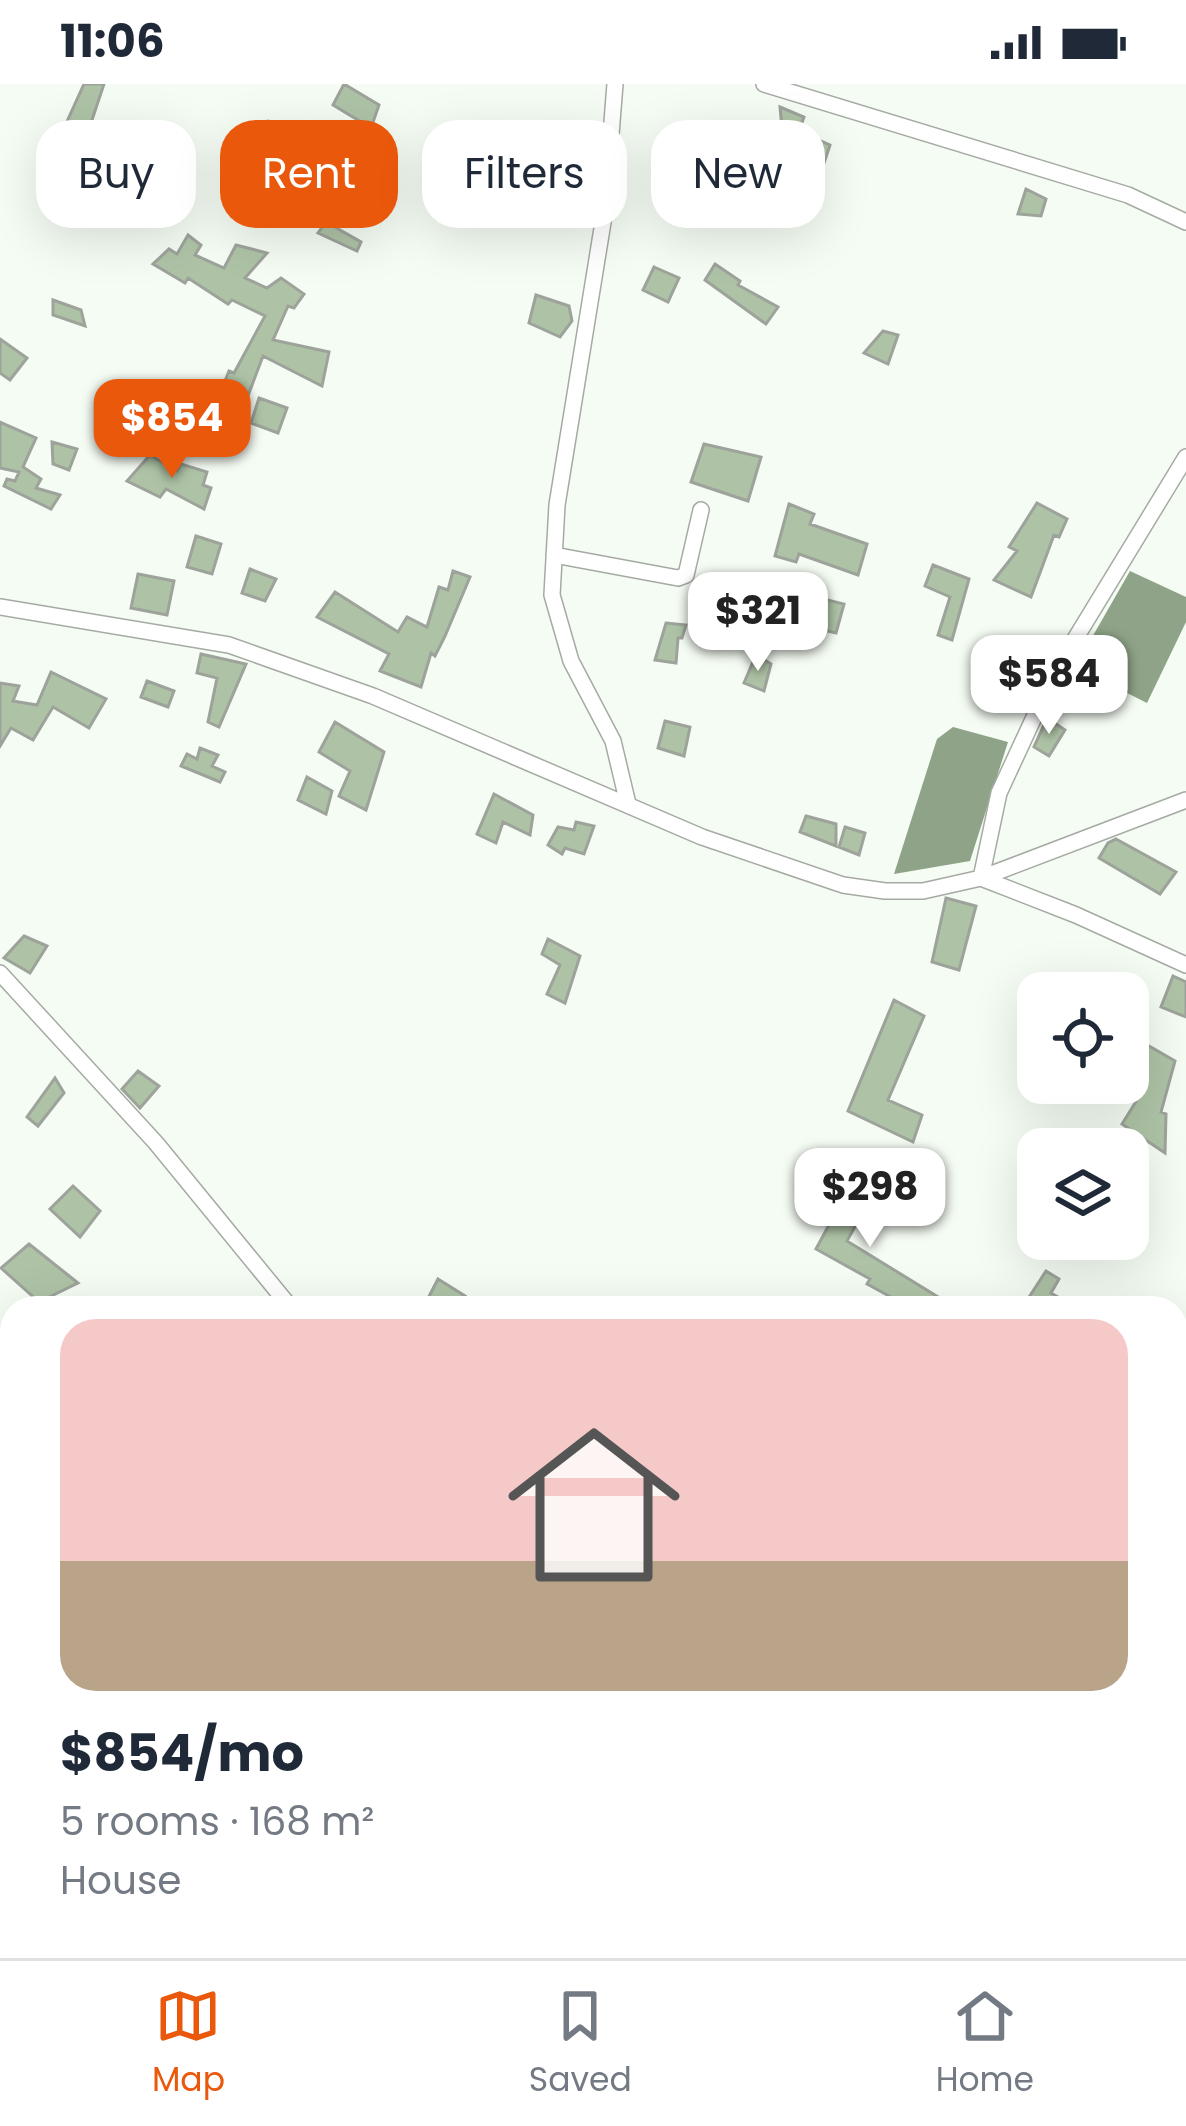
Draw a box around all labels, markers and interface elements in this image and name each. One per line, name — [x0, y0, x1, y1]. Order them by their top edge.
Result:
text: 11:06 — [60, 10, 165, 73]
chip: Buy — [36, 120, 196, 228]
chip: Rent — [220, 120, 398, 228]
chip: Filters — [422, 120, 627, 228]
chip: New — [651, 120, 825, 228]
pin: $854 — [101, 379, 243, 481]
text: $854 — [121, 390, 223, 445]
pin: $321 — [687, 572, 829, 674]
text: $321 — [715, 583, 801, 638]
pin: $584 — [978, 635, 1120, 737]
text: $584 — [998, 646, 1100, 701]
map controls — [1017, 972, 1149, 1260]
button: locate — [1017, 972, 1149, 1104]
button: layers — [1017, 1128, 1149, 1260]
pin: $298 — [799, 1148, 941, 1250]
text: $298 — [821, 1159, 919, 1214]
icon: home — [486, 1397, 702, 1613]
text: $854/mo — [60, 1717, 304, 1789]
text: 5 rooms · 168 m² — [60, 1794, 374, 1849]
text: House — [60, 1853, 181, 1908]
tab: Map — [152, 1983, 225, 2105]
tab: Saved — [529, 1983, 632, 2105]
tab: Home — [936, 1983, 1034, 2105]

